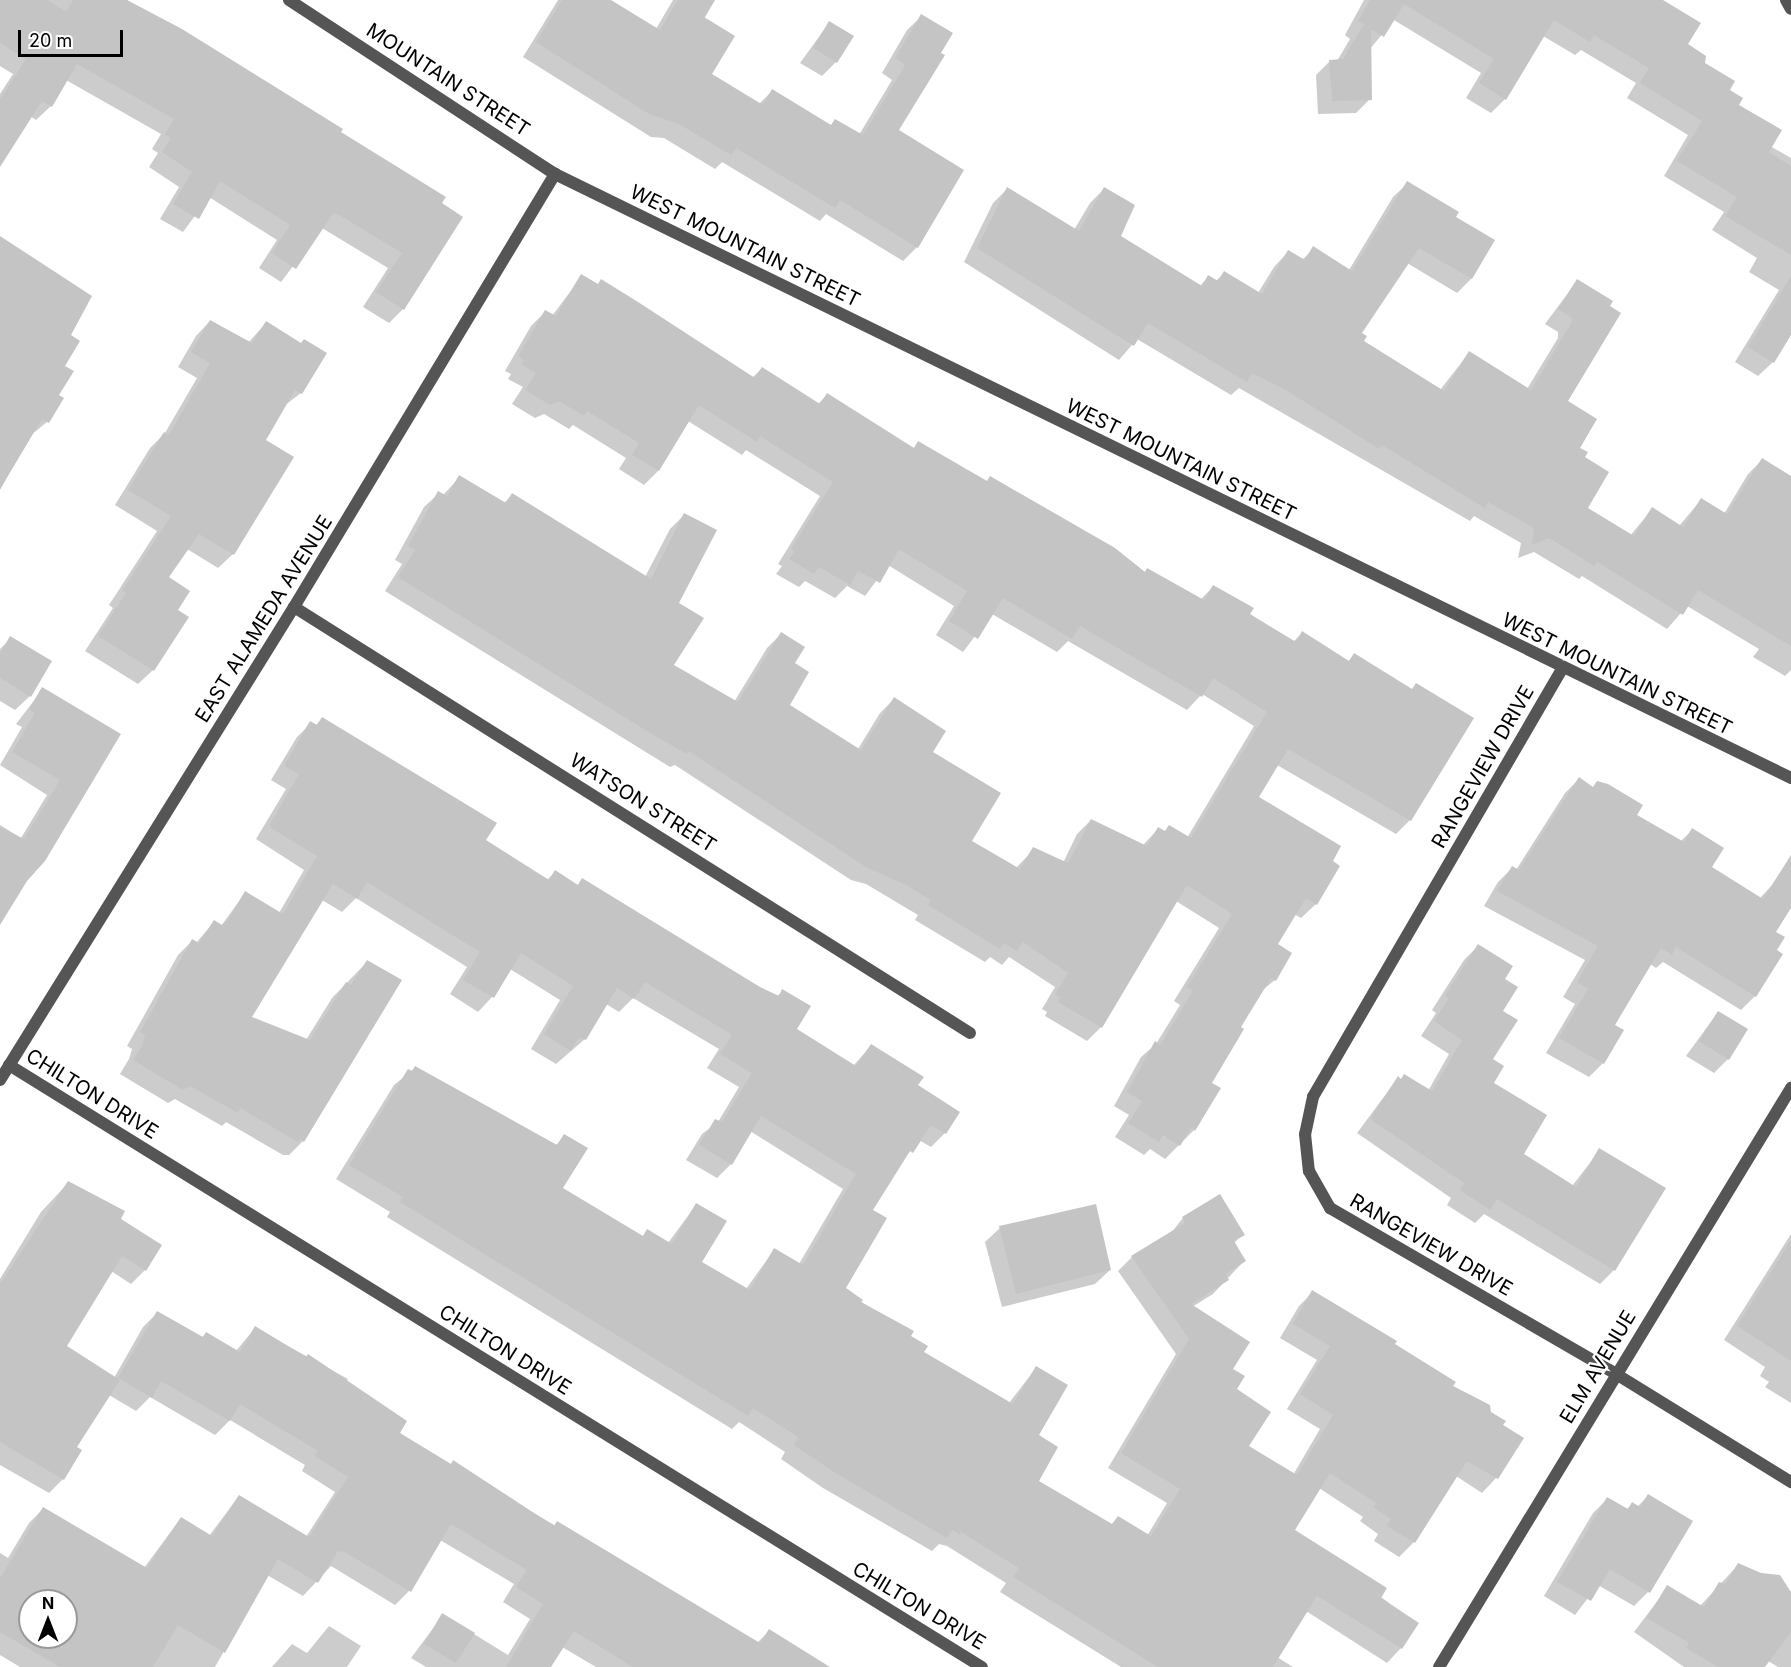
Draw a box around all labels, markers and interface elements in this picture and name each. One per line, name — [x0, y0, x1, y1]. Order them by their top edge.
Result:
scale bar — [21, 18, 126, 56]
street label: MOUNTAIN STREET — [362, 18, 534, 142]
text: 20 m — [29, 30, 72, 51]
street label: WEST MOUNTAIN STREET — [626, 180, 864, 312]
street label: WEST MOUNTAIN STREET — [1062, 394, 1300, 526]
street label: EAST ALAMEDA AVENUE — [190, 511, 338, 727]
street label: WEST MOUNTAIN STREET — [1498, 608, 1736, 740]
street label: RANGEVIEW DRIVE — [1427, 681, 1539, 853]
street label: WATSON STREET — [565, 748, 721, 858]
street label: CHILTON DRIVE — [22, 1044, 162, 1144]
street label: RANGEVIEW DRIVE — [1345, 1189, 1517, 1301]
street label: CHILTON DRIVE — [435, 1300, 575, 1400]
street label: ELM AVENUE — [1555, 1306, 1641, 1428]
street label: CHILTON DRIVE — [848, 1557, 990, 1655]
north arrow — [18, 1589, 78, 1649]
text: N — [42, 1593, 54, 1613]

